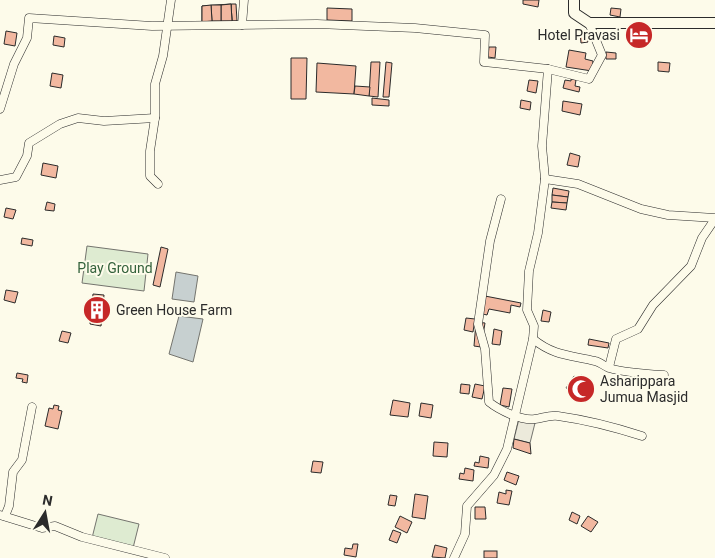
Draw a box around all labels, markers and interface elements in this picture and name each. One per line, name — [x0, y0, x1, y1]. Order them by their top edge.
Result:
hotel icon: Hotel Pravasi — [624, 20, 654, 50]
place label: Hotel Pravasi — [537, 27, 620, 43]
park label: Play Ground — [77, 260, 153, 276]
building icon: Green House Farm — [82, 295, 112, 325]
place label: Green House Farm — [116, 302, 232, 318]
place label: Asharippara Jumua Masjid — [600, 373, 688, 405]
mosque icon: Asharippara Jumua Masjid — [566, 374, 596, 404]
north arrow — [20, 488, 70, 538]
text: N — [41, 491, 54, 509]

